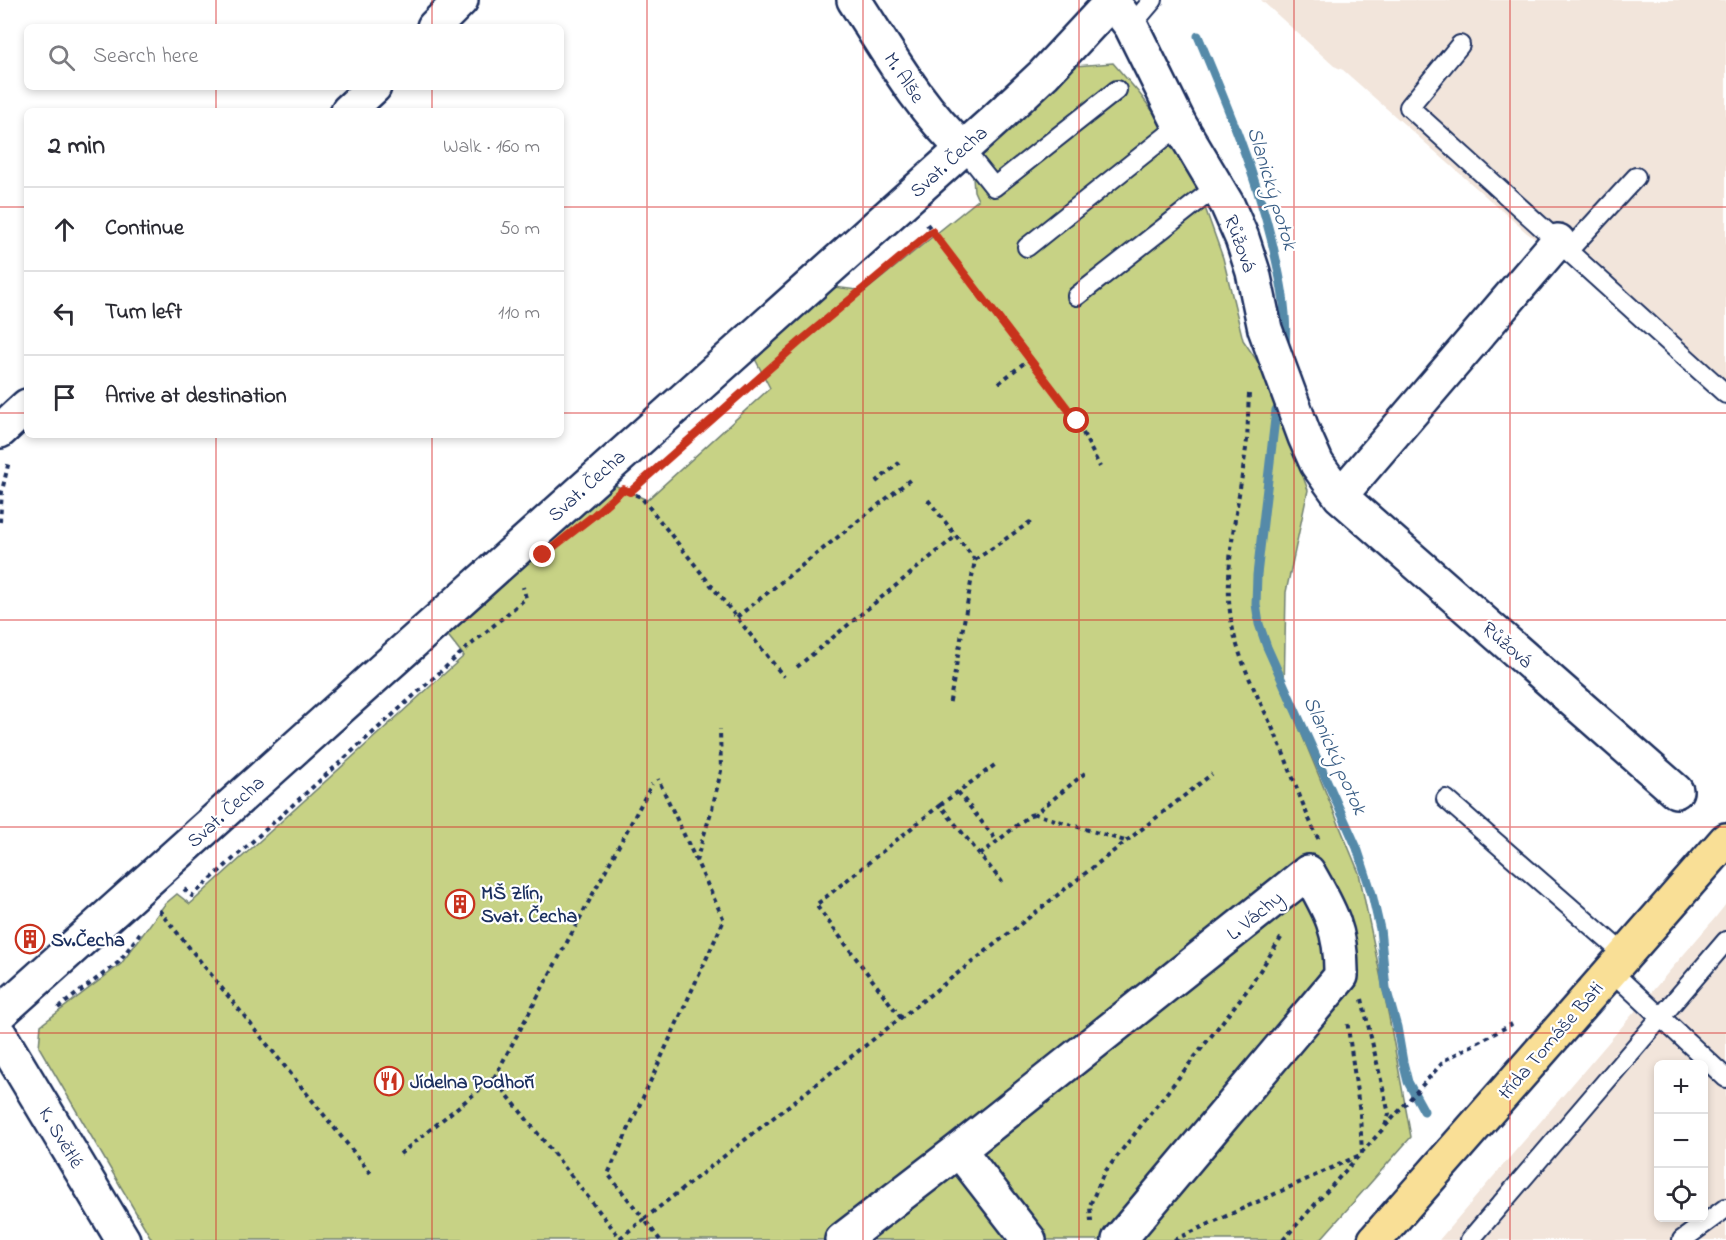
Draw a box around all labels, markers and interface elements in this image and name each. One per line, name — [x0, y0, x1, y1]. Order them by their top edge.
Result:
search box — [24, 24, 564, 90]
icon: search — [45, 41, 78, 74]
text: Search here — [93, 41, 198, 73]
street label: M. Alše — [875, 47, 931, 110]
street label: Svat. Čecha — [904, 120, 995, 206]
water label: Slanický potok — [1238, 124, 1304, 254]
text: 2 min — [48, 128, 105, 166]
text: Walk · 160 m — [443, 133, 540, 162]
street label: Růžová — [1215, 211, 1262, 277]
icon: ahead — [48, 213, 81, 246]
text: Continue — [105, 213, 184, 245]
text: 50 m — [499, 215, 540, 244]
icon: left — [48, 297, 81, 330]
text: Turn left — [105, 297, 182, 329]
text: 110 m — [498, 299, 540, 328]
icon: arrive — [48, 381, 81, 414]
text: Arrive at destination — [105, 381, 287, 413]
route start — [1063, 407, 1089, 433]
street label: Svat. Čecha — [542, 444, 633, 530]
route end — [529, 541, 555, 567]
street label: Růžová — [1475, 616, 1538, 676]
water label: Slanický potok — [1295, 692, 1374, 821]
street label: Svat. Čecha — [181, 770, 272, 856]
place label: MŠ Zlín, Svat. Čecha — [481, 880, 577, 932]
street label: L. Váchy — [1221, 885, 1290, 949]
building icon: MŠ Zlín, Svat. Čecha — [444, 888, 476, 920]
building icon: Sv.Čecha — [14, 923, 46, 955]
place label: Sv.Čecha — [51, 927, 125, 956]
street label: třída Tomáše Bati — [1492, 976, 1612, 1107]
map controls — [1654, 1060, 1708, 1222]
button: + — [1654, 1060, 1708, 1114]
restaurant icon: Jídelna Podhoří — [373, 1065, 405, 1097]
place label: Jídelna Podhoří — [410, 1069, 535, 1098]
street label: K. Světlé — [30, 1102, 90, 1175]
button: − — [1654, 1114, 1708, 1168]
button: locate — [1654, 1168, 1708, 1222]

